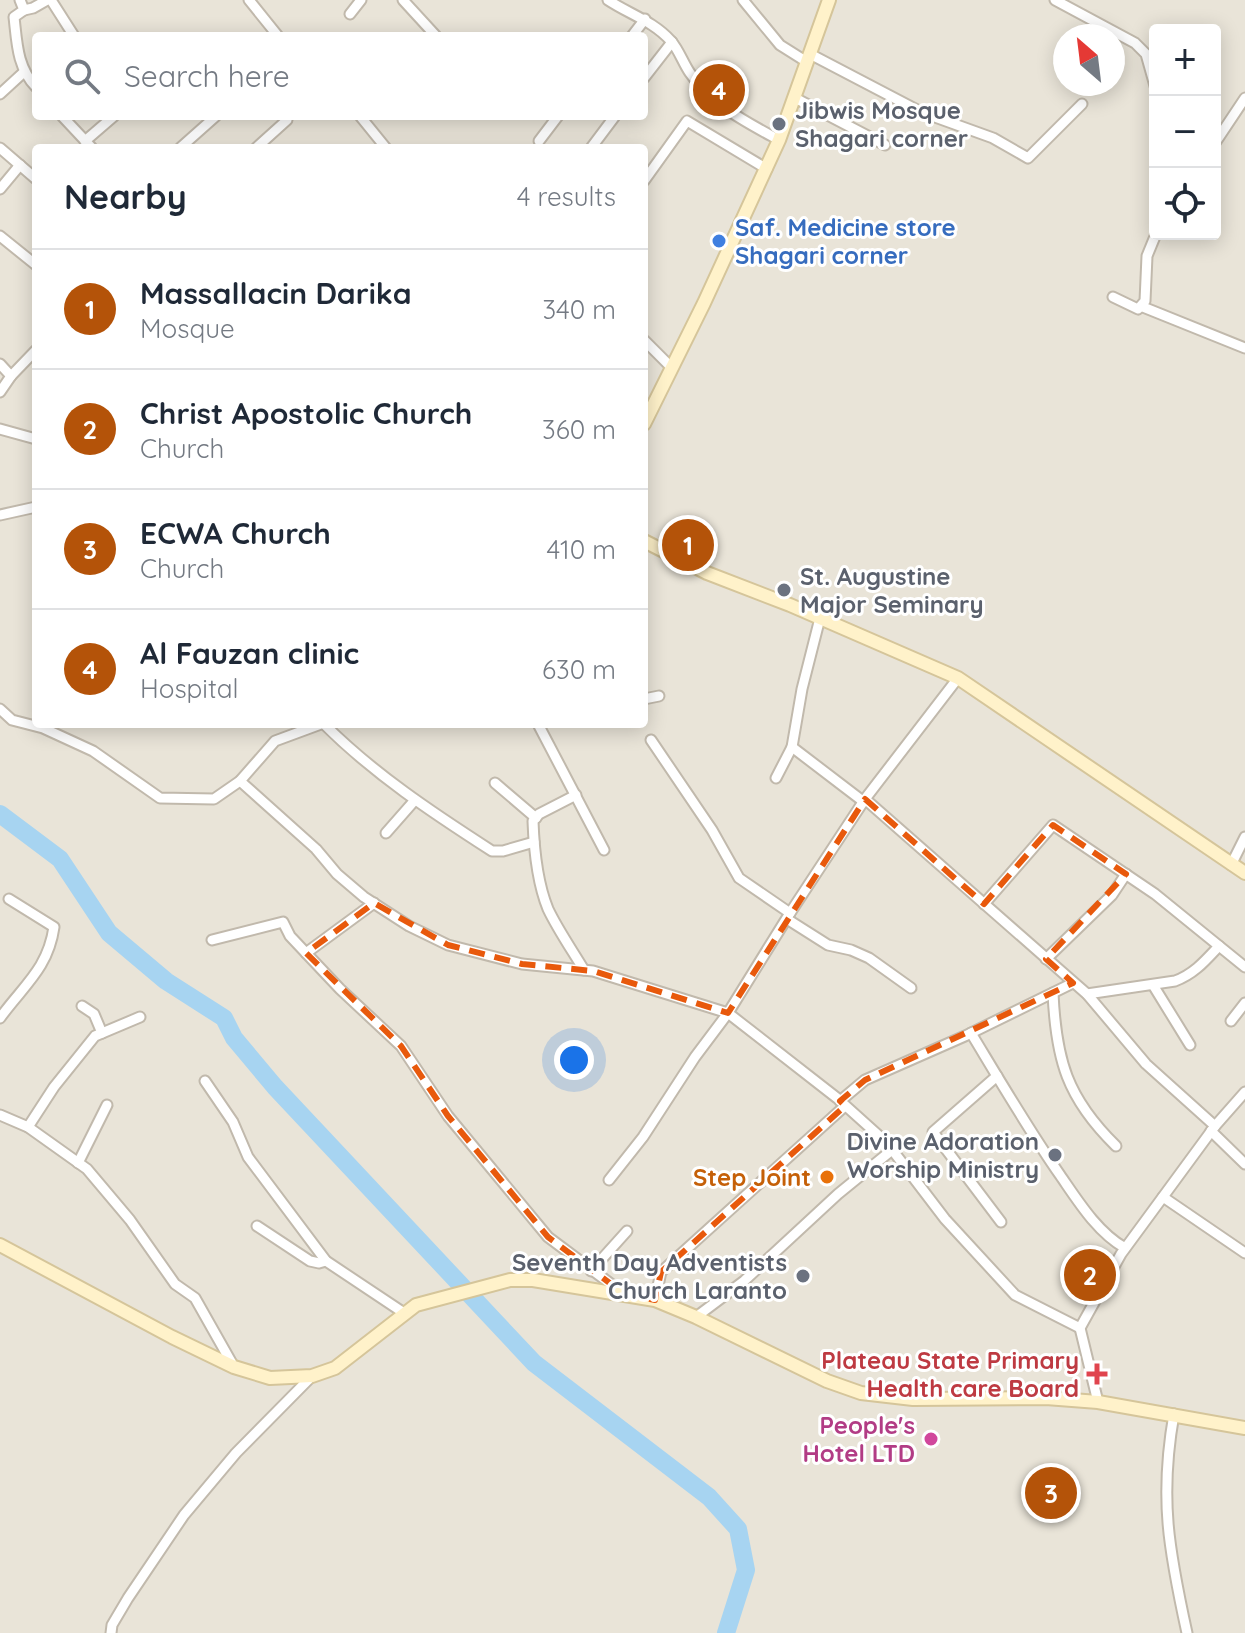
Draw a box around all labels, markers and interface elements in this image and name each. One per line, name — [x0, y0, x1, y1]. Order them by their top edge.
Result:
north arrow — [1053, 24, 1125, 96]
map controls — [1149, 24, 1221, 240]
button: + — [1149, 24, 1221, 96]
search box — [32, 32, 648, 120]
icon: search — [60, 54, 104, 98]
text: Search here — [124, 57, 290, 95]
pin: 4 — [693, 60, 745, 120]
place label: Jibwis Mosque Shagari corner — [795, 95, 968, 153]
button: − — [1149, 96, 1221, 168]
marker: Jibwis Mosque Shagari corner — [770, 115, 788, 133]
button: locate — [1149, 168, 1221, 240]
text: Nearby — [64, 175, 187, 218]
text: 4 results — [517, 180, 616, 213]
place label: Saf. Medicine store Shagari corner — [735, 212, 956, 270]
marker: Saf. Medicine store Shagari corner — [710, 232, 728, 250]
text: Massallacin Darika — [140, 274, 412, 312]
text: 1 — [85, 293, 95, 326]
text: 340 m — [542, 293, 616, 326]
text: Mosque — [140, 312, 235, 345]
text: Christ Apostolic Church — [140, 394, 472, 432]
text: 2 — [83, 413, 97, 446]
text: 360 m — [542, 413, 616, 446]
text: Church — [140, 432, 224, 465]
text: ECWA Church — [140, 514, 331, 552]
pin: 1 — [662, 515, 714, 575]
text: 3 — [83, 533, 97, 566]
text: 410 m — [547, 533, 616, 566]
text: Church — [140, 552, 224, 585]
place label: St. Augustine Major Seminary — [800, 561, 984, 619]
marker: St. Augustine Major Seminary — [775, 581, 793, 599]
text: Al Fauzan clinic — [140, 634, 359, 672]
text: 4 — [82, 653, 98, 686]
text: 630 m — [542, 653, 616, 686]
text: Hospital — [140, 672, 239, 705]
your location — [554, 1040, 594, 1080]
place label: Divine Adoration Worship Ministry — [846, 1126, 1039, 1184]
marker: Divine Adoration Worship Ministry — [1046, 1146, 1064, 1164]
place label: Step Joint — [693, 1162, 811, 1192]
marker: Step Joint — [818, 1168, 836, 1186]
pin: 2 — [1064, 1245, 1116, 1305]
place label: Seventh Day Adventists Church Laranto — [512, 1247, 787, 1305]
marker: Seventh Day Adventists Church Laranto — [794, 1267, 812, 1285]
place label: Plateau State Primary Health care Board — [821, 1345, 1079, 1403]
marker: Plateau State Primary Health care Board — [1086, 1363, 1108, 1385]
place label: People's Hotel LTD — [802, 1410, 915, 1468]
marker: People's Hotel LTD — [922, 1430, 940, 1448]
pin: 3 — [1025, 1463, 1077, 1523]

